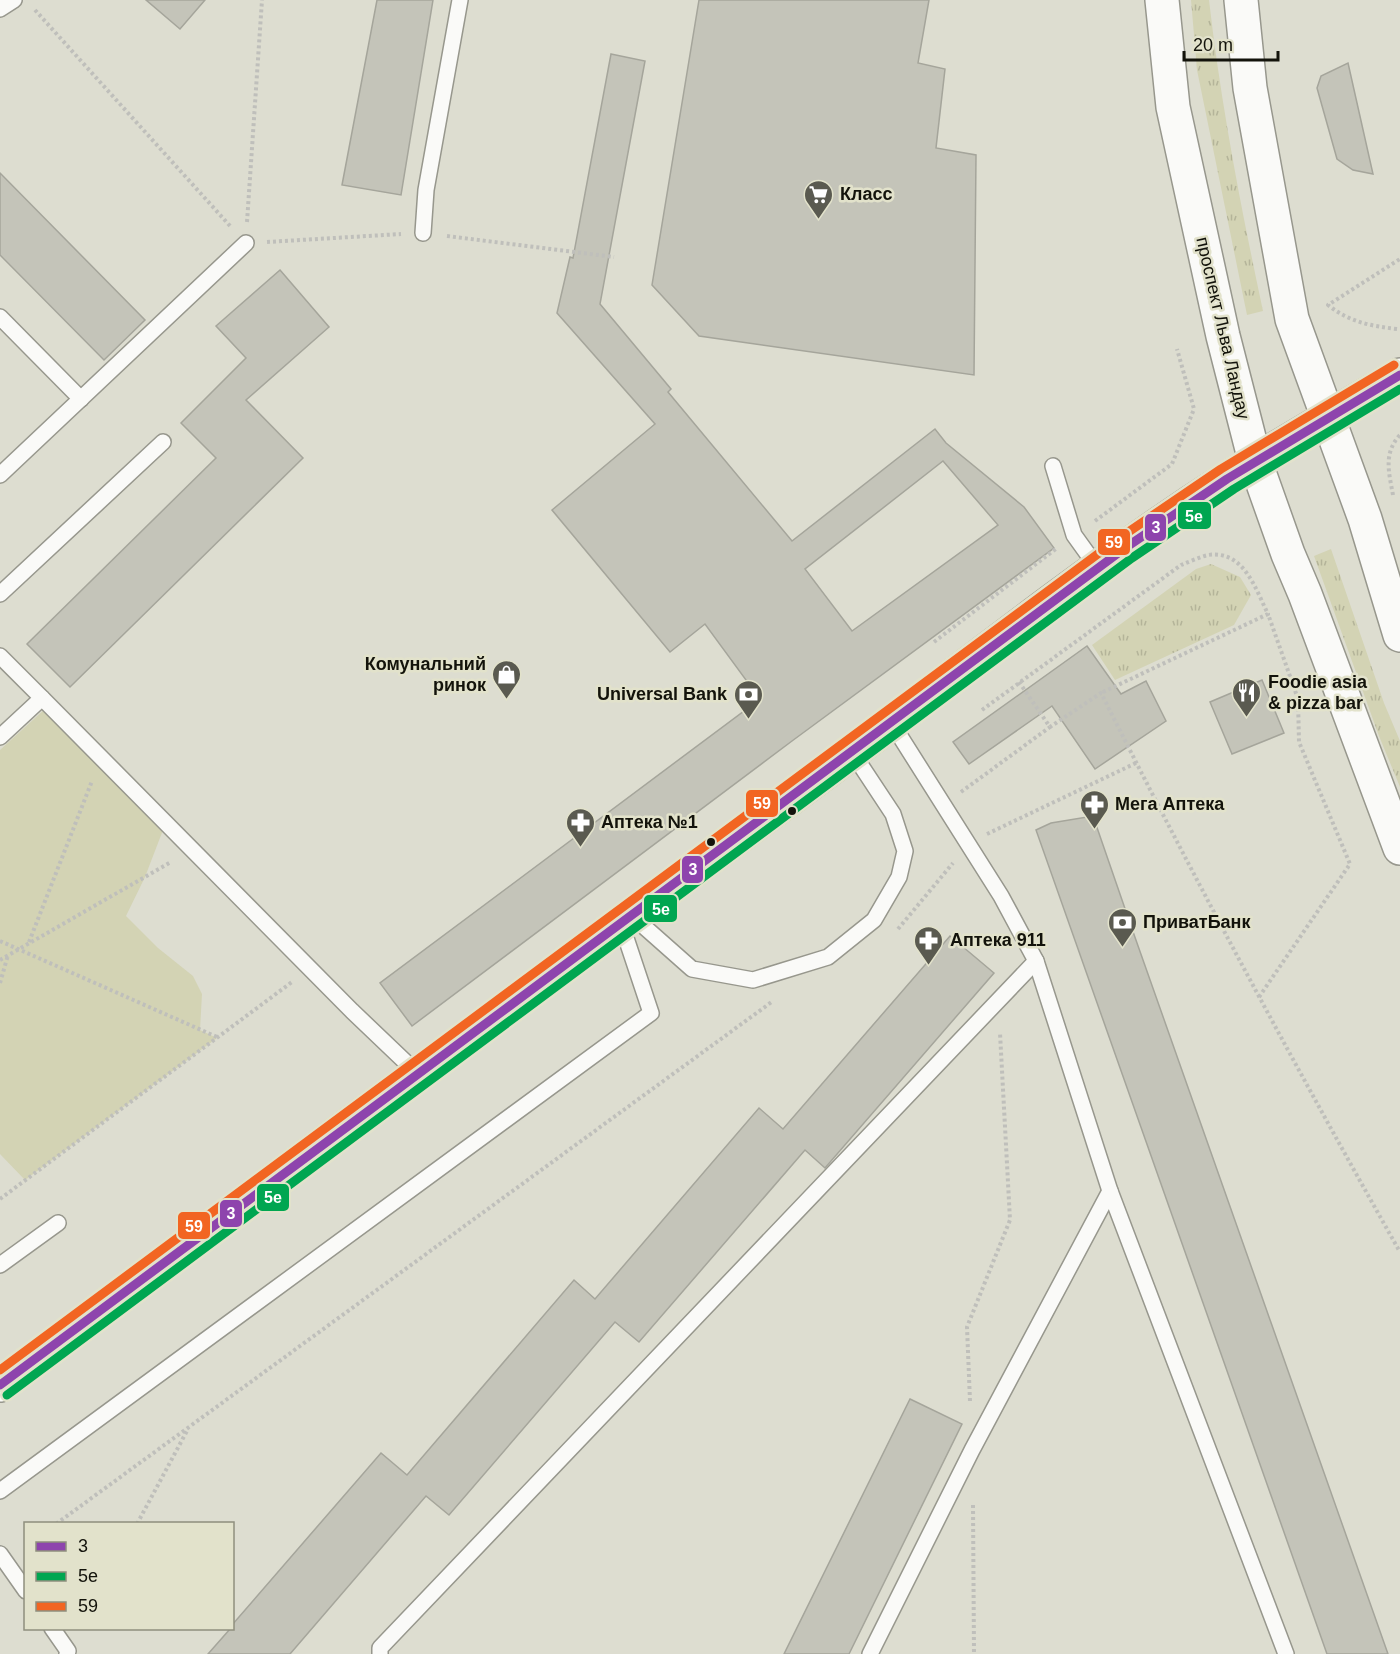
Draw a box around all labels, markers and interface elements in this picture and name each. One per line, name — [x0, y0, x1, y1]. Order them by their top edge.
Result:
scale bar — [1184, 24, 1278, 62]
text: 20 m — [1193, 35, 1233, 55]
supermarket icon: Класс — [803, 178, 835, 220]
place label: Класс — [840, 184, 892, 204]
street label: проспект Льва Ландау — [1192, 235, 1254, 421]
line badge: 5е — [1177, 501, 1212, 530]
text: 5е — [1185, 508, 1203, 525]
line badge: 3 — [1144, 513, 1167, 542]
text: 3 — [1152, 519, 1161, 536]
line badge: 59 — [1097, 528, 1131, 556]
text: 59 — [1105, 534, 1123, 551]
place label: Комунальний ринок — [365, 654, 487, 695]
shop icon: Комунальний ринок — [491, 658, 523, 700]
place label: Foodie asia & pizza bar — [1268, 672, 1368, 713]
restaurant icon: Foodie asia & pizza bar — [1231, 676, 1263, 718]
bank icon: Universal Bank — [732, 678, 764, 720]
place label: Universal Bank — [597, 684, 728, 704]
pharmacy icon: Мега Аптека — [1078, 788, 1110, 830]
line badge: 59 — [745, 789, 779, 818]
place label: Мега Аптека — [1115, 794, 1225, 814]
text: 59 — [753, 795, 771, 812]
unlabelled marker — [786, 805, 798, 817]
pharmacy icon: Аптека №1 — [564, 806, 596, 848]
place label: Аптека №1 — [601, 812, 698, 832]
unlabelled marker — [705, 836, 717, 848]
line badge: 3 — [681, 855, 704, 884]
text: 3 — [689, 861, 698, 878]
line badge: 5е — [643, 894, 678, 923]
text: 5е — [652, 901, 670, 918]
bank icon: ПриватБанк — [1106, 906, 1138, 948]
place label: ПриватБанк — [1143, 912, 1251, 932]
pharmacy icon: Аптека 911 — [913, 924, 945, 966]
place label: Аптека 911 — [950, 930, 1046, 950]
line badge: 5е — [256, 1183, 290, 1212]
text: 5е — [264, 1189, 282, 1206]
line badge: 3 — [219, 1199, 243, 1228]
text: 3 — [227, 1205, 236, 1222]
line badge: 59 — [177, 1211, 211, 1240]
text: 59 — [185, 1218, 203, 1235]
legend — [24, 1522, 234, 1630]
text: 3 — [78, 1536, 88, 1556]
text: 5е — [78, 1566, 98, 1586]
text: 59 — [78, 1596, 98, 1616]

